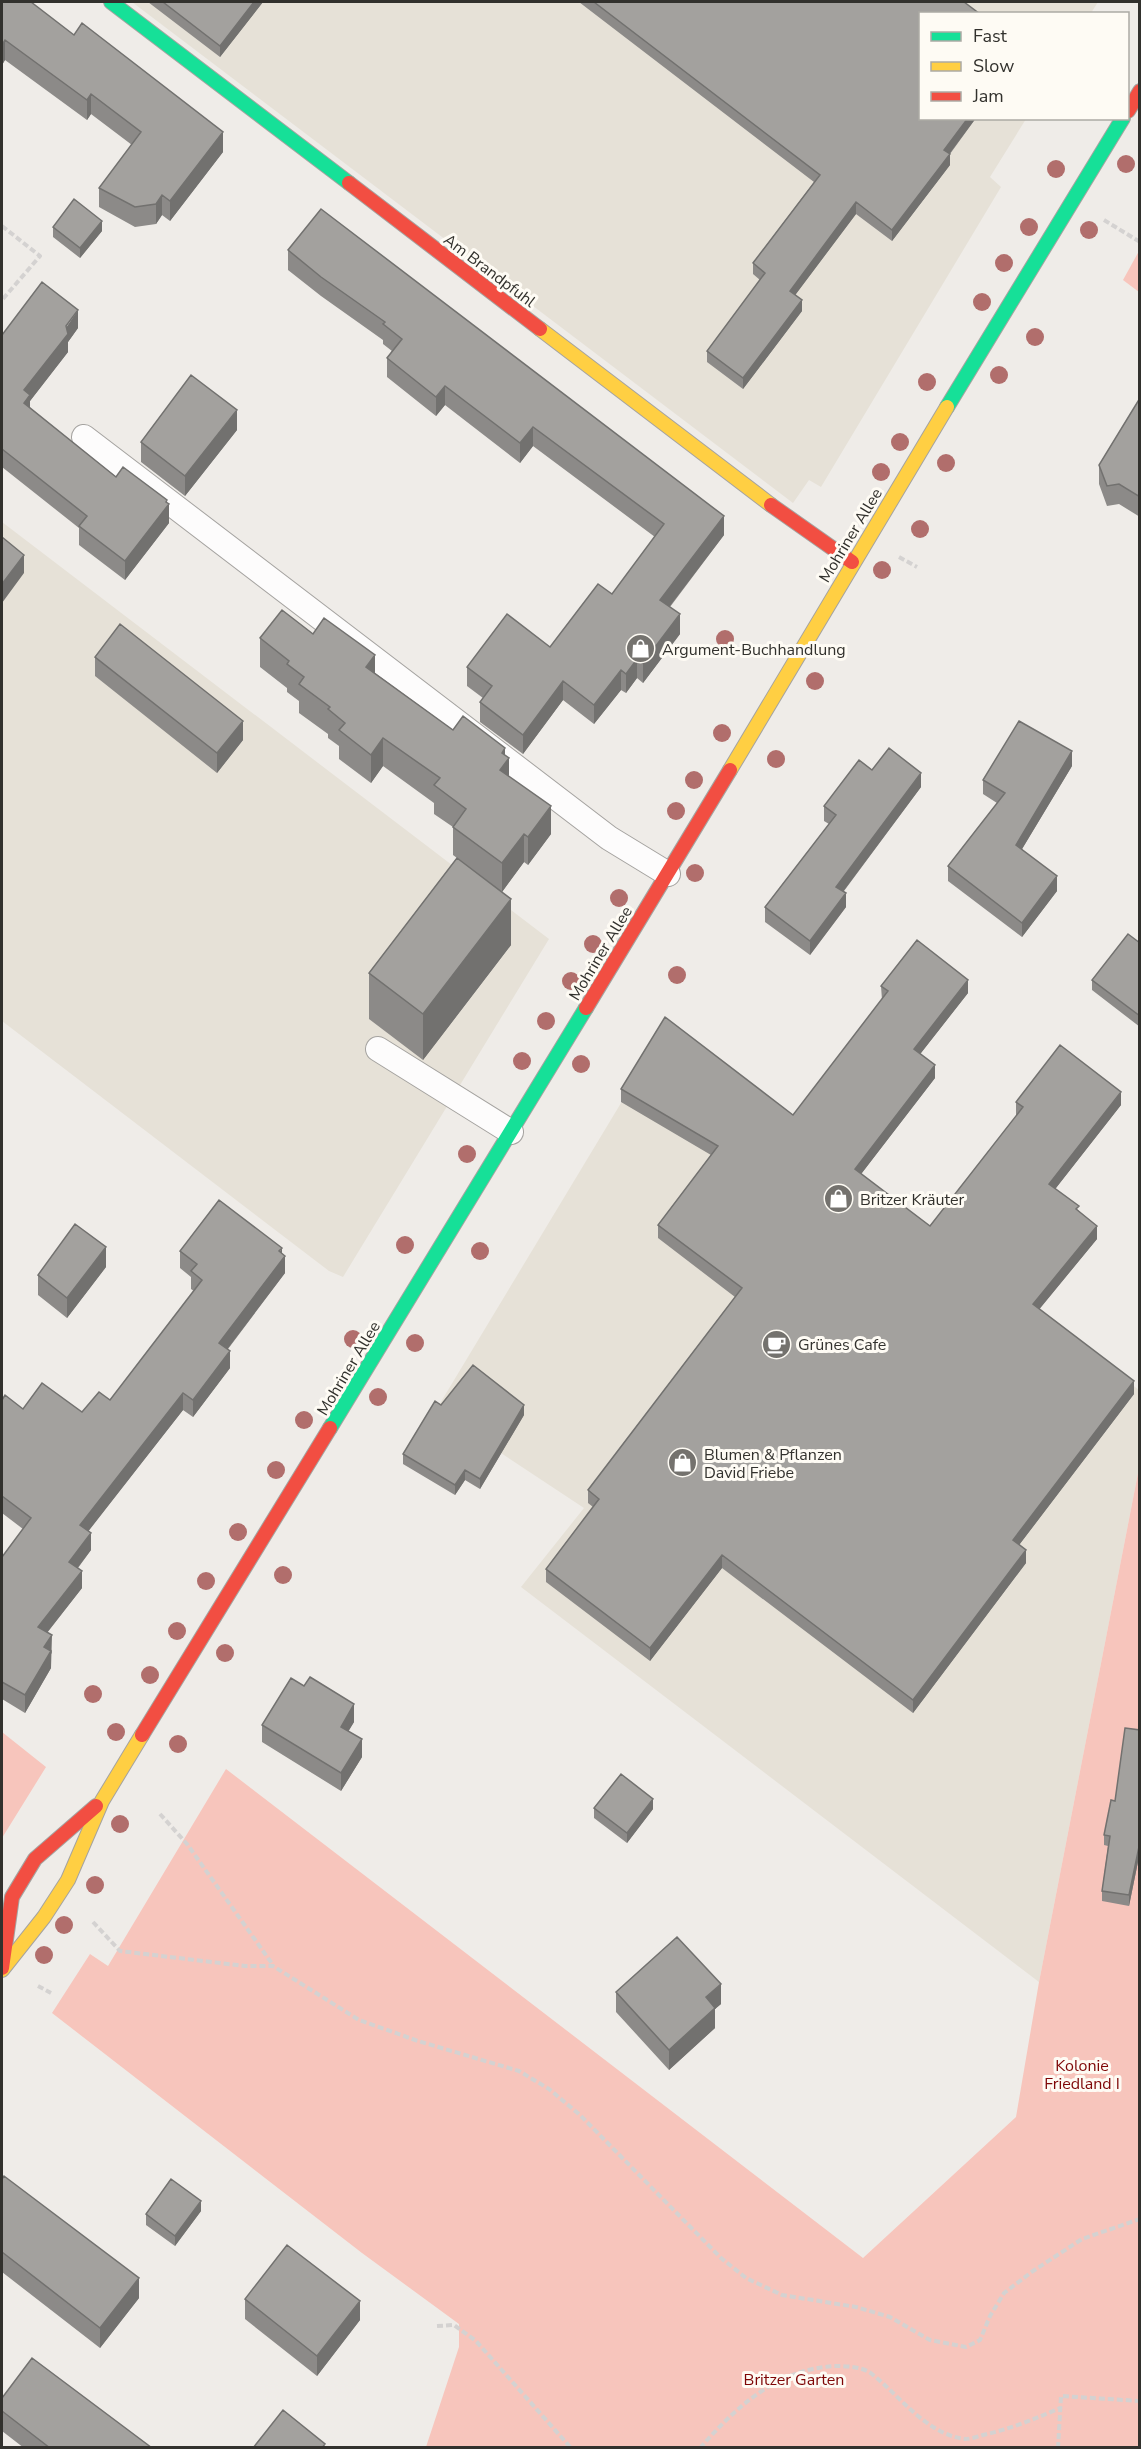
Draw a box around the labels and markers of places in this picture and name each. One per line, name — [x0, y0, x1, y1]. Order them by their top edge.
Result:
shop icon: Argument-Buchhandlung — [625, 633, 657, 665]
place label: Argument-Buchhandlung — [662, 639, 846, 661]
shop icon: Britzer Kräuter — [823, 1183, 855, 1215]
place label: Britzer Kräuter — [860, 1189, 965, 1211]
cafe icon: Grünes Cafe — [761, 1328, 793, 1360]
place label: Grünes Cafe — [798, 1334, 886, 1356]
place label: Blumen & Pflanzen David Friebe — [704, 1444, 842, 1484]
shop icon: Blumen & Pflanzen David Friebe — [667, 1447, 699, 1479]

